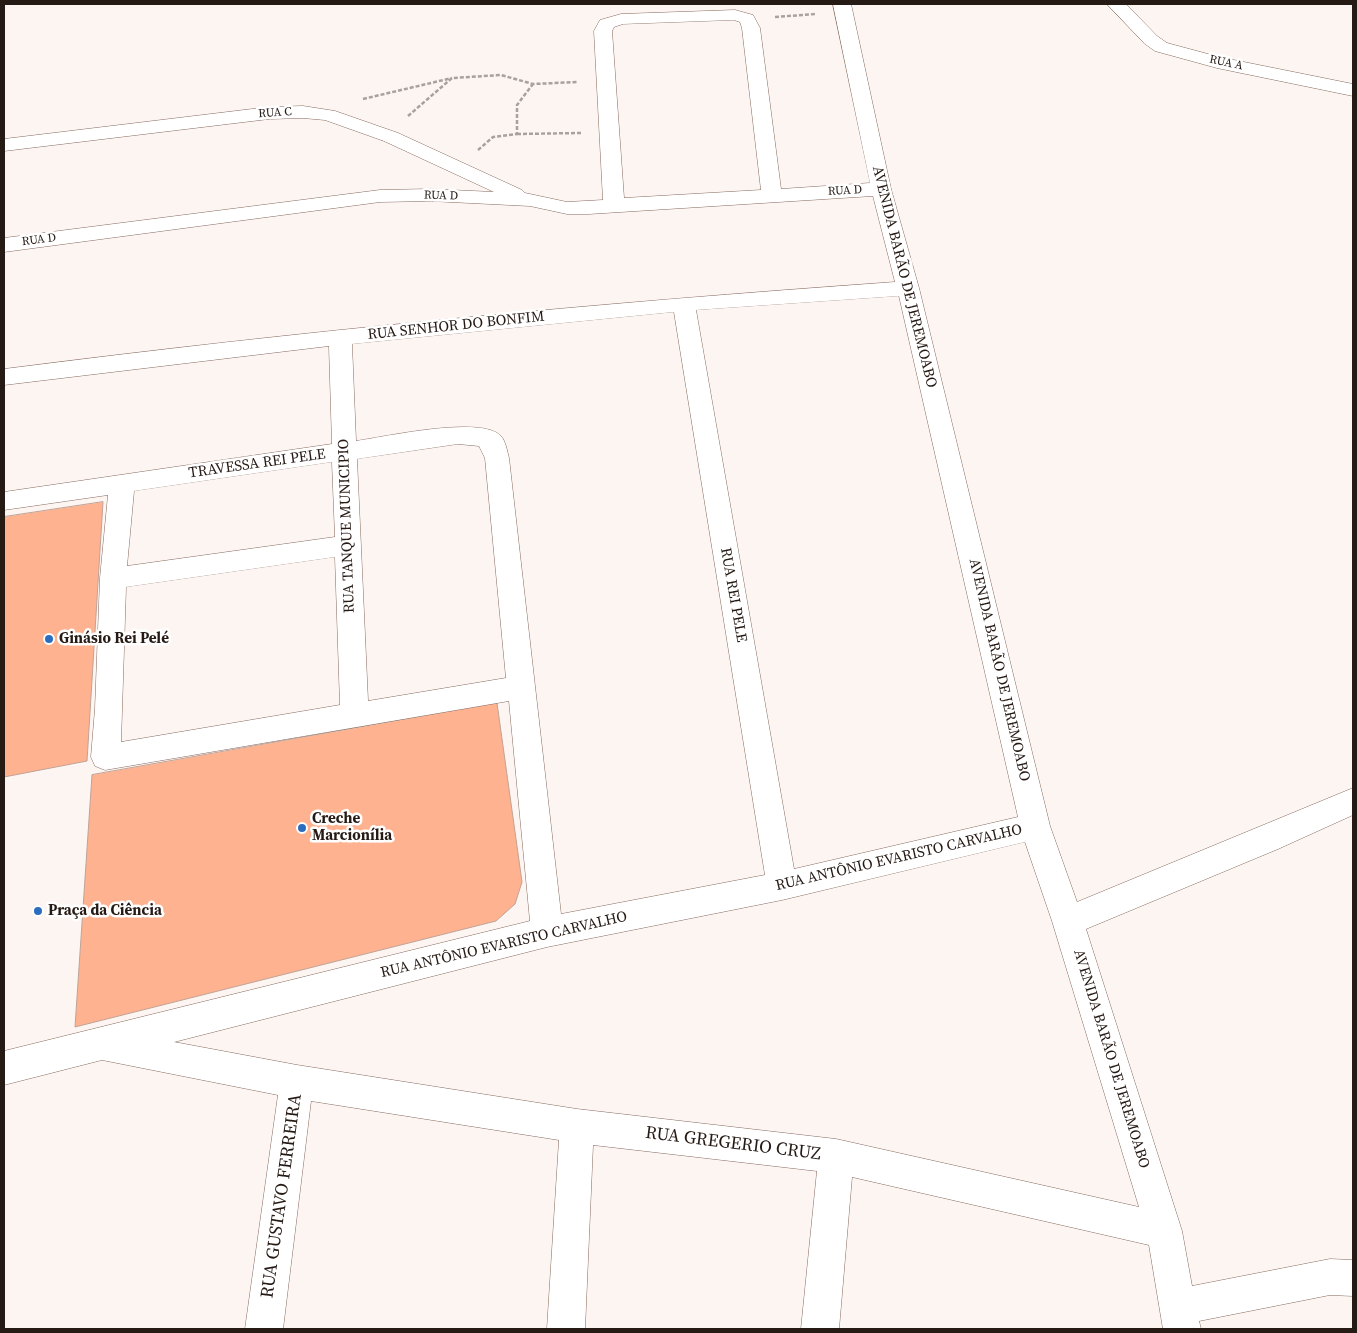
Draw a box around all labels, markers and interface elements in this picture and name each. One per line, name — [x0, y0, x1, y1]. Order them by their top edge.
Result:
street label: RUA A — [1208, 52, 1244, 74]
street label: RUA C — [258, 105, 292, 121]
street label: AVENIDA BARÃO DE JEREMOABO — [868, 164, 940, 390]
street label: RUA D — [827, 183, 863, 199]
street label: RUA D — [424, 188, 458, 204]
street label: RUA D — [21, 231, 57, 249]
street label: RUA SENHOR DO BONFIM — [367, 308, 545, 344]
street label: RUA TANQUE MUNICIPIO — [335, 439, 359, 613]
street label: TRAVESSA REI PELE — [187, 445, 327, 483]
street label: RUA REI PELE — [716, 546, 750, 644]
street label: AVENIDA BARÃO DE JEREMOABO — [965, 557, 1033, 783]
place label: Ginásio Rei Pelé — [59, 630, 169, 648]
marker: Ginásio Rei Pelé — [43, 633, 55, 645]
place label: Creche Marcionília — [312, 810, 392, 845]
street label: RUA ANTÔNIO EVARISTO CARVALHO — [774, 821, 1024, 895]
marker: Creche Marcionília — [296, 822, 308, 834]
place label: Praça da Ciência — [48, 902, 162, 920]
marker: Praça da Ciência — [32, 905, 44, 917]
street label: RUA ANTÔNIO EVARISTO CARVALHO — [379, 908, 629, 982]
street label: AVENIDA BARÃO DE JEREMOABO — [1069, 947, 1153, 1171]
street label: RUA GUSTAVO FERREIRA — [257, 1092, 307, 1300]
street label: RUA GREGERIO CRUZ — [644, 1123, 822, 1165]

